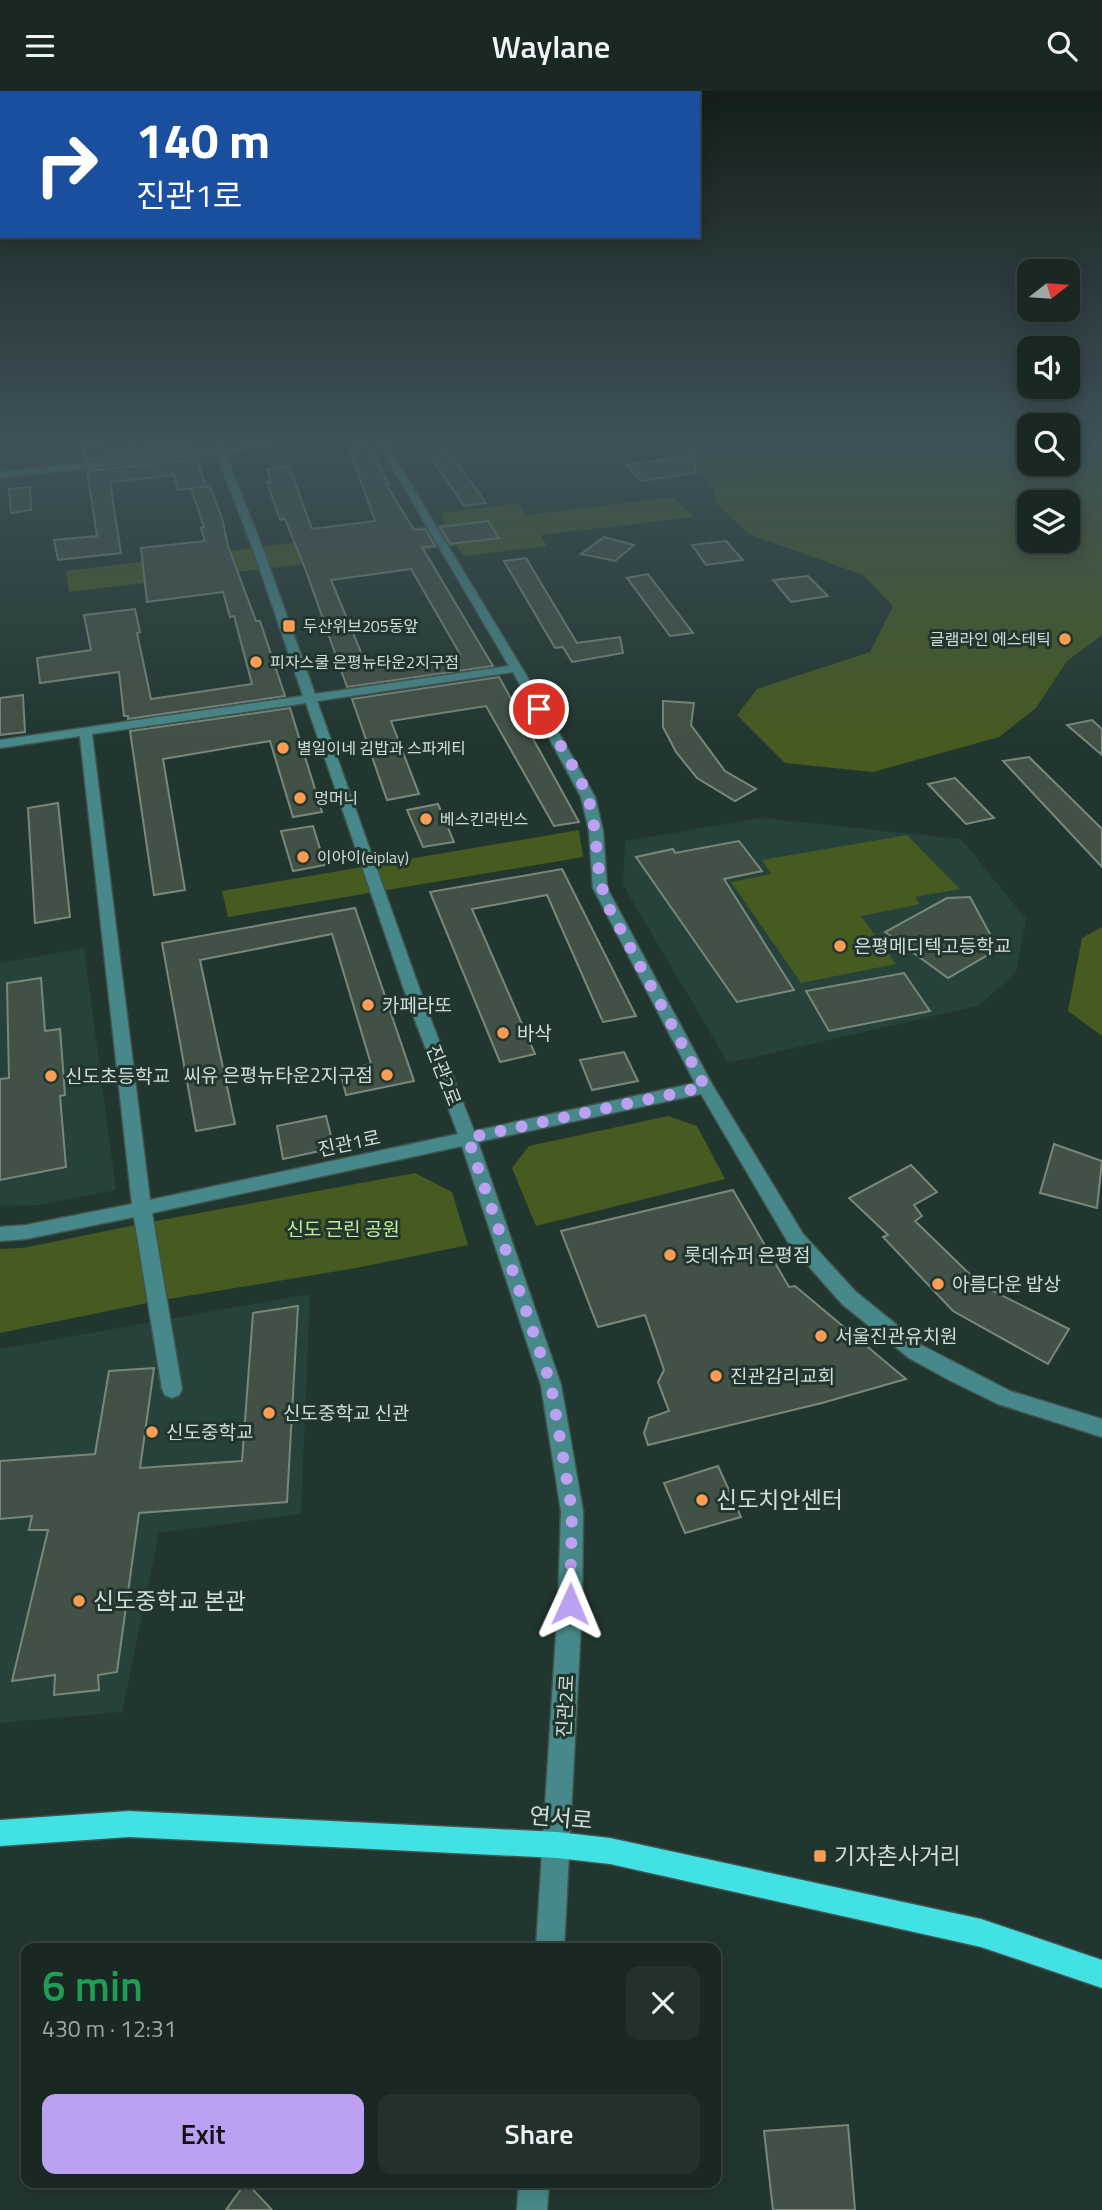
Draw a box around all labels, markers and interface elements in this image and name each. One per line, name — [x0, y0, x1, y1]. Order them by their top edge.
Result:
text: Waylane — [492, 22, 610, 70]
icon: menu — [21, 27, 59, 65]
icon: search — [1043, 27, 1081, 65]
text: 140 m — [136, 102, 270, 177]
icon: right — [21, 119, 112, 210]
text: 진관1로 — [136, 171, 242, 219]
north arrow — [1017, 259, 1080, 322]
map controls — [1017, 259, 1080, 553]
button: sound — [1017, 336, 1080, 399]
button: search — [1017, 413, 1080, 476]
button: layers — [1017, 490, 1080, 553]
place label: 두산위브205동앞 — [303, 614, 418, 638]
marker: 두산위브205동앞 — [281, 618, 297, 634]
place label: 글램라인 에스테틱 — [930, 627, 1051, 651]
marker: 글램라인 에스테틱 — [1057, 631, 1073, 647]
place label: 피자스쿨 은평뉴타운2지구점 — [270, 650, 459, 674]
marker: 피자스쿨 은평뉴타운2지구점 — [248, 654, 264, 670]
pin — [509, 679, 569, 739]
icon: arrive — [520, 690, 558, 728]
place label: 별일이네 김밥과 스파게티 — [297, 736, 466, 760]
marker: 별일이네 김밥과 스파게티 — [275, 740, 291, 756]
place label: 멍머니 — [314, 786, 358, 810]
marker: 멍머니 — [292, 790, 308, 806]
place label: 베스킨라빈스 — [440, 807, 528, 831]
marker: 베스킨라빈스 — [418, 811, 434, 827]
place label: 이아이(eiplay) — [317, 845, 409, 869]
marker: 이아이(eiplay) — [295, 849, 311, 865]
place label: 은평메디텍고등학교 — [854, 931, 1011, 960]
marker: 은평메디텍고등학교 — [832, 938, 848, 954]
place label: 카페라또 — [382, 990, 452, 1019]
marker: 카페라또 — [360, 997, 376, 1013]
place label: 바삭 — [517, 1018, 552, 1047]
marker: 바삭 — [495, 1025, 511, 1041]
street label: 진관2로 — [420, 1040, 469, 1109]
place label: 씨유 은평뉴타운2지구점 — [183, 1060, 373, 1089]
place label: 신도초등학교 — [65, 1061, 170, 1090]
marker: 씨유 은평뉴타운2지구점 — [379, 1067, 395, 1083]
marker: 신도초등학교 — [43, 1068, 59, 1084]
street label: 진관1로 — [315, 1122, 383, 1163]
park label: 신도 근린 공원 — [286, 1214, 400, 1243]
place label: 롯데슈퍼 은평점 — [684, 1240, 811, 1269]
marker: 롯데슈퍼 은평점 — [662, 1247, 678, 1263]
place label: 아름다운 밥상 — [952, 1269, 1061, 1298]
marker: 아름다운 밥상 — [930, 1276, 946, 1292]
place label: 서울진관유치원 — [835, 1321, 957, 1350]
marker: 서울진관유치원 — [813, 1328, 829, 1344]
place label: 진관감리교회 — [730, 1361, 835, 1390]
marker: 진관감리교회 — [708, 1368, 724, 1384]
place label: 신도중학교 신관 — [283, 1398, 410, 1427]
marker: 신도중학교 신관 — [261, 1405, 277, 1421]
place label: 신도중학교 — [166, 1417, 253, 1446]
marker: 신도중학교 — [144, 1424, 160, 1440]
place label: 신도치안센터 — [716, 1482, 843, 1517]
marker: 신도치안센터 — [694, 1492, 710, 1508]
position arrow — [533, 1567, 607, 1641]
place label: 신도중학교 본관 — [93, 1583, 246, 1618]
marker: 신도중학교 본관 — [71, 1593, 87, 1609]
street label: 진관2로 — [548, 1674, 581, 1738]
street label: 연서로 — [528, 1797, 594, 1838]
place label: 기자촌사거리 — [834, 1838, 961, 1873]
marker: 기자촌사거리 — [812, 1848, 828, 1864]
text: 6 min — [42, 1953, 143, 2017]
button: close — [626, 1966, 700, 2040]
text: 430 m · 12:31 — [42, 2011, 177, 2046]
button: Exit — [42, 2094, 364, 2174]
button: Share — [378, 2094, 700, 2174]

